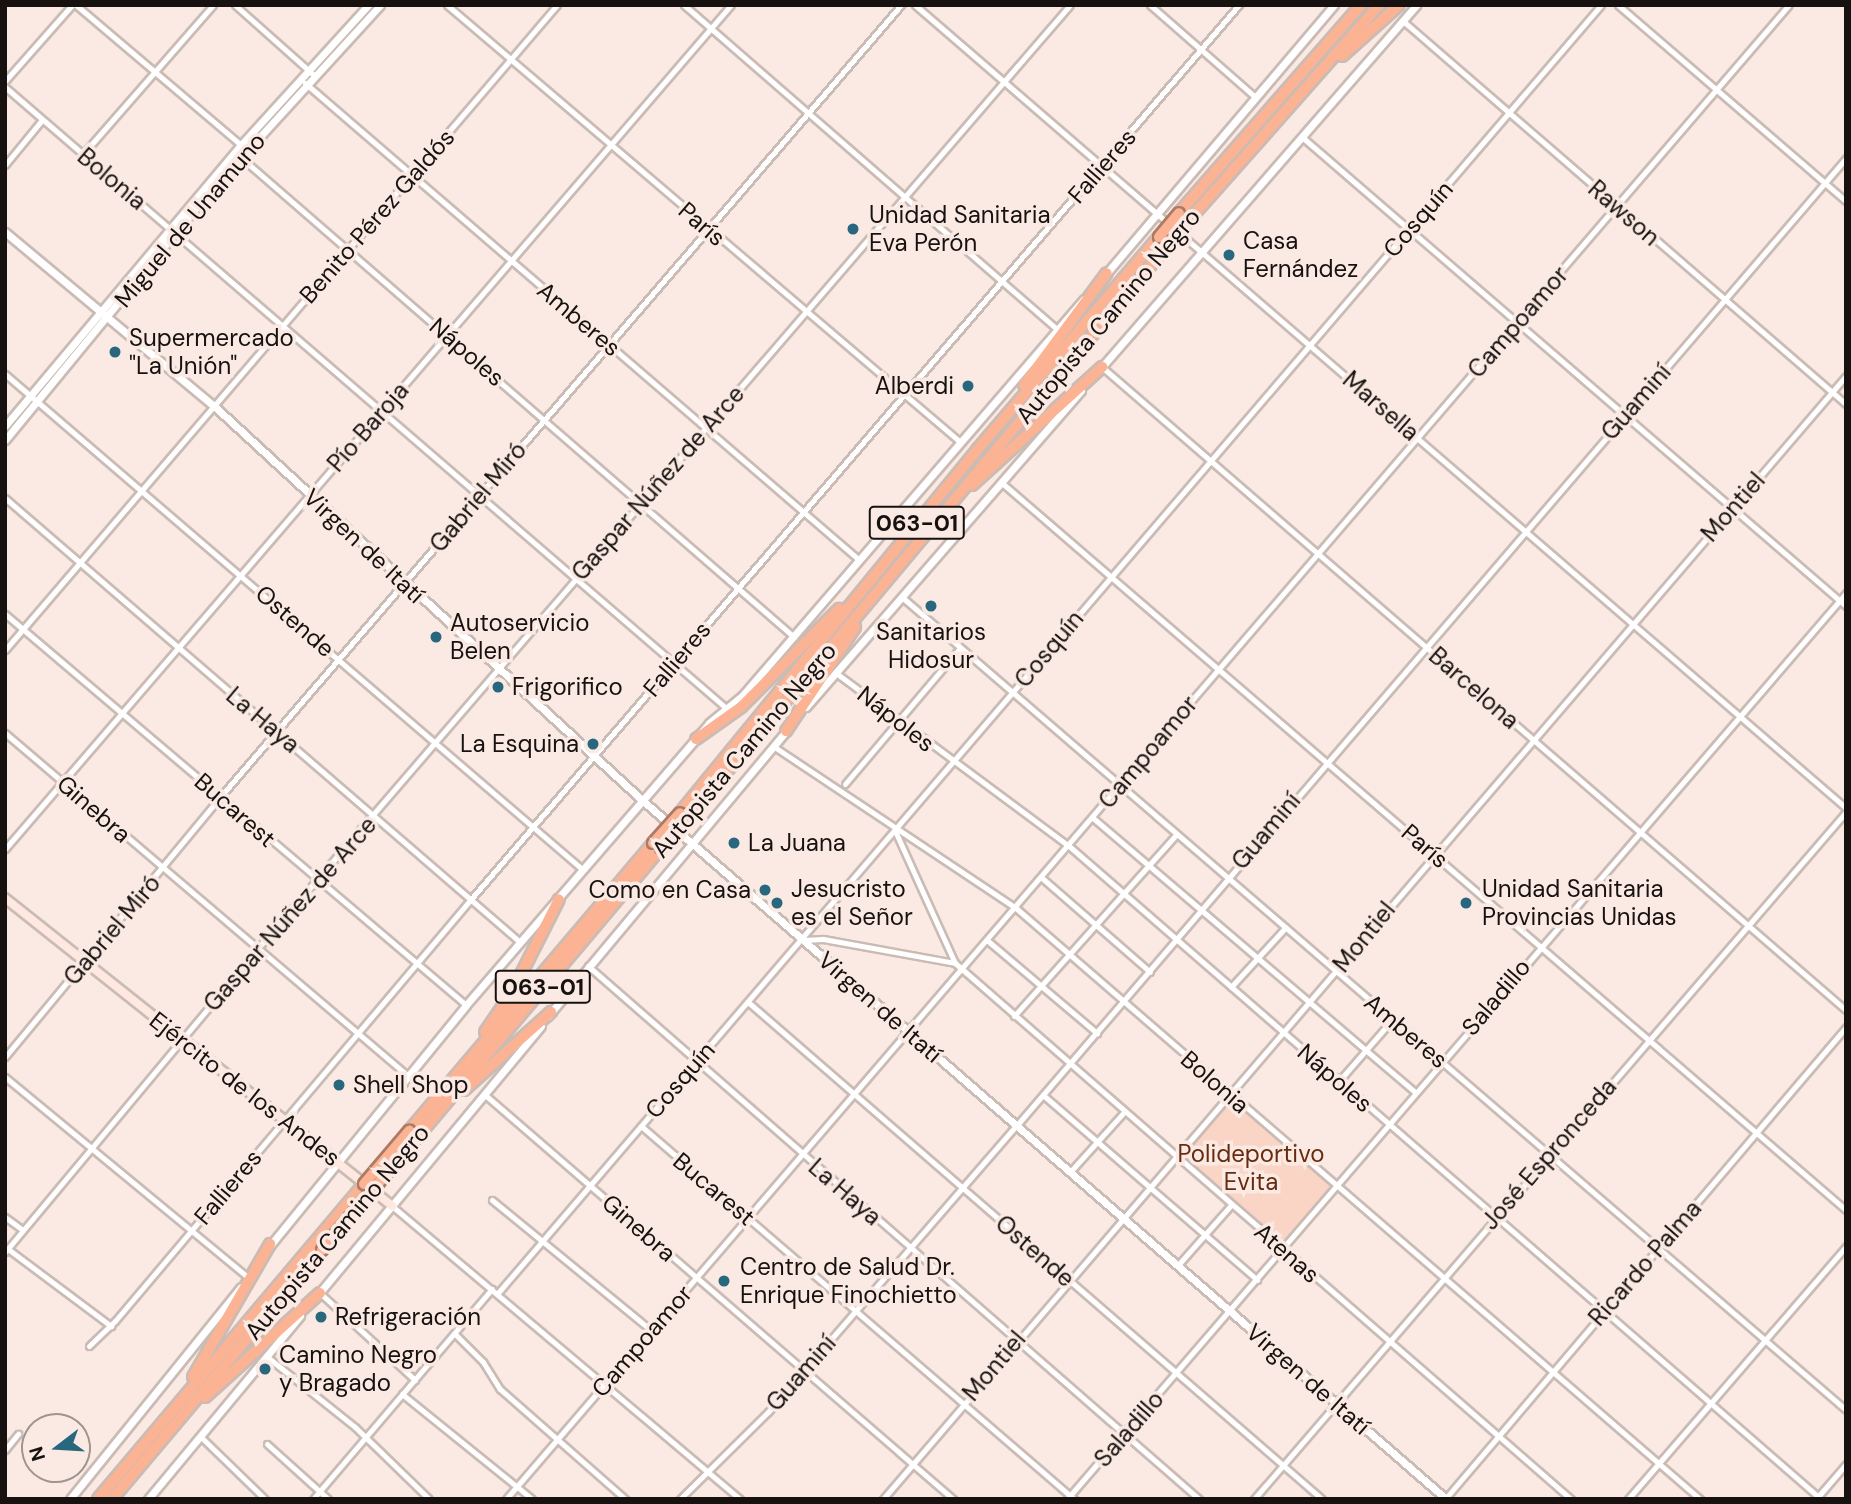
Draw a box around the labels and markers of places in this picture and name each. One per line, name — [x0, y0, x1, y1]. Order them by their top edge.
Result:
place label: Unidad Sanitaria Eva Perón — [869, 201, 1050, 257]
marker: Unidad Sanitaria Eva Perón — [843, 219, 863, 239]
place label: Casa Fernández — [1243, 227, 1358, 283]
marker: Casa Fernández — [1221, 247, 1237, 263]
place label: Supermercado "La Unión" — [129, 324, 294, 380]
marker: Supermercado "La Unión" — [107, 344, 123, 360]
place label: Alberdi — [875, 372, 954, 400]
marker: Alberdi — [960, 378, 976, 394]
marker: Sanitarios Hidosur — [923, 598, 939, 614]
place label: Autoservicio Belen — [450, 609, 589, 665]
place label: Sanitarios Hidosur — [876, 618, 986, 674]
marker: Autoservicio Belen — [428, 629, 444, 645]
place label: Frigorifico — [512, 673, 623, 701]
marker: Frigorifico — [490, 679, 506, 695]
place label: La Esquina — [460, 730, 579, 758]
marker: La Esquina — [585, 736, 601, 752]
place label: La Juana — [748, 829, 846, 857]
marker: La Juana — [726, 835, 742, 851]
place label: Jesucristo es el Señor — [791, 875, 913, 931]
place label: Unidad Sanitaria Provincias Unidas — [1482, 875, 1677, 931]
place label: Como en Casa — [588, 876, 751, 904]
marker: Como en Casa — [757, 882, 773, 898]
marker: Unidad Sanitaria Provincias Unidas — [1456, 893, 1476, 913]
marker: Jesucristo es el Señor — [769, 895, 785, 911]
place label: Shell Shop — [353, 1071, 468, 1099]
marker: Shell Shop — [331, 1077, 347, 1093]
place label: Centro de Salud Dr. Enrique Finochietto — [740, 1253, 957, 1309]
marker: Centro de Salud Dr. Enrique Finochietto — [714, 1271, 734, 1291]
place label: Refrigeración — [335, 1303, 481, 1331]
marker: Refrigeración — [313, 1309, 329, 1325]
place label: Camino Negro y Bragado — [279, 1341, 437, 1397]
marker: Camino Negro y Bragado — [257, 1361, 273, 1377]

